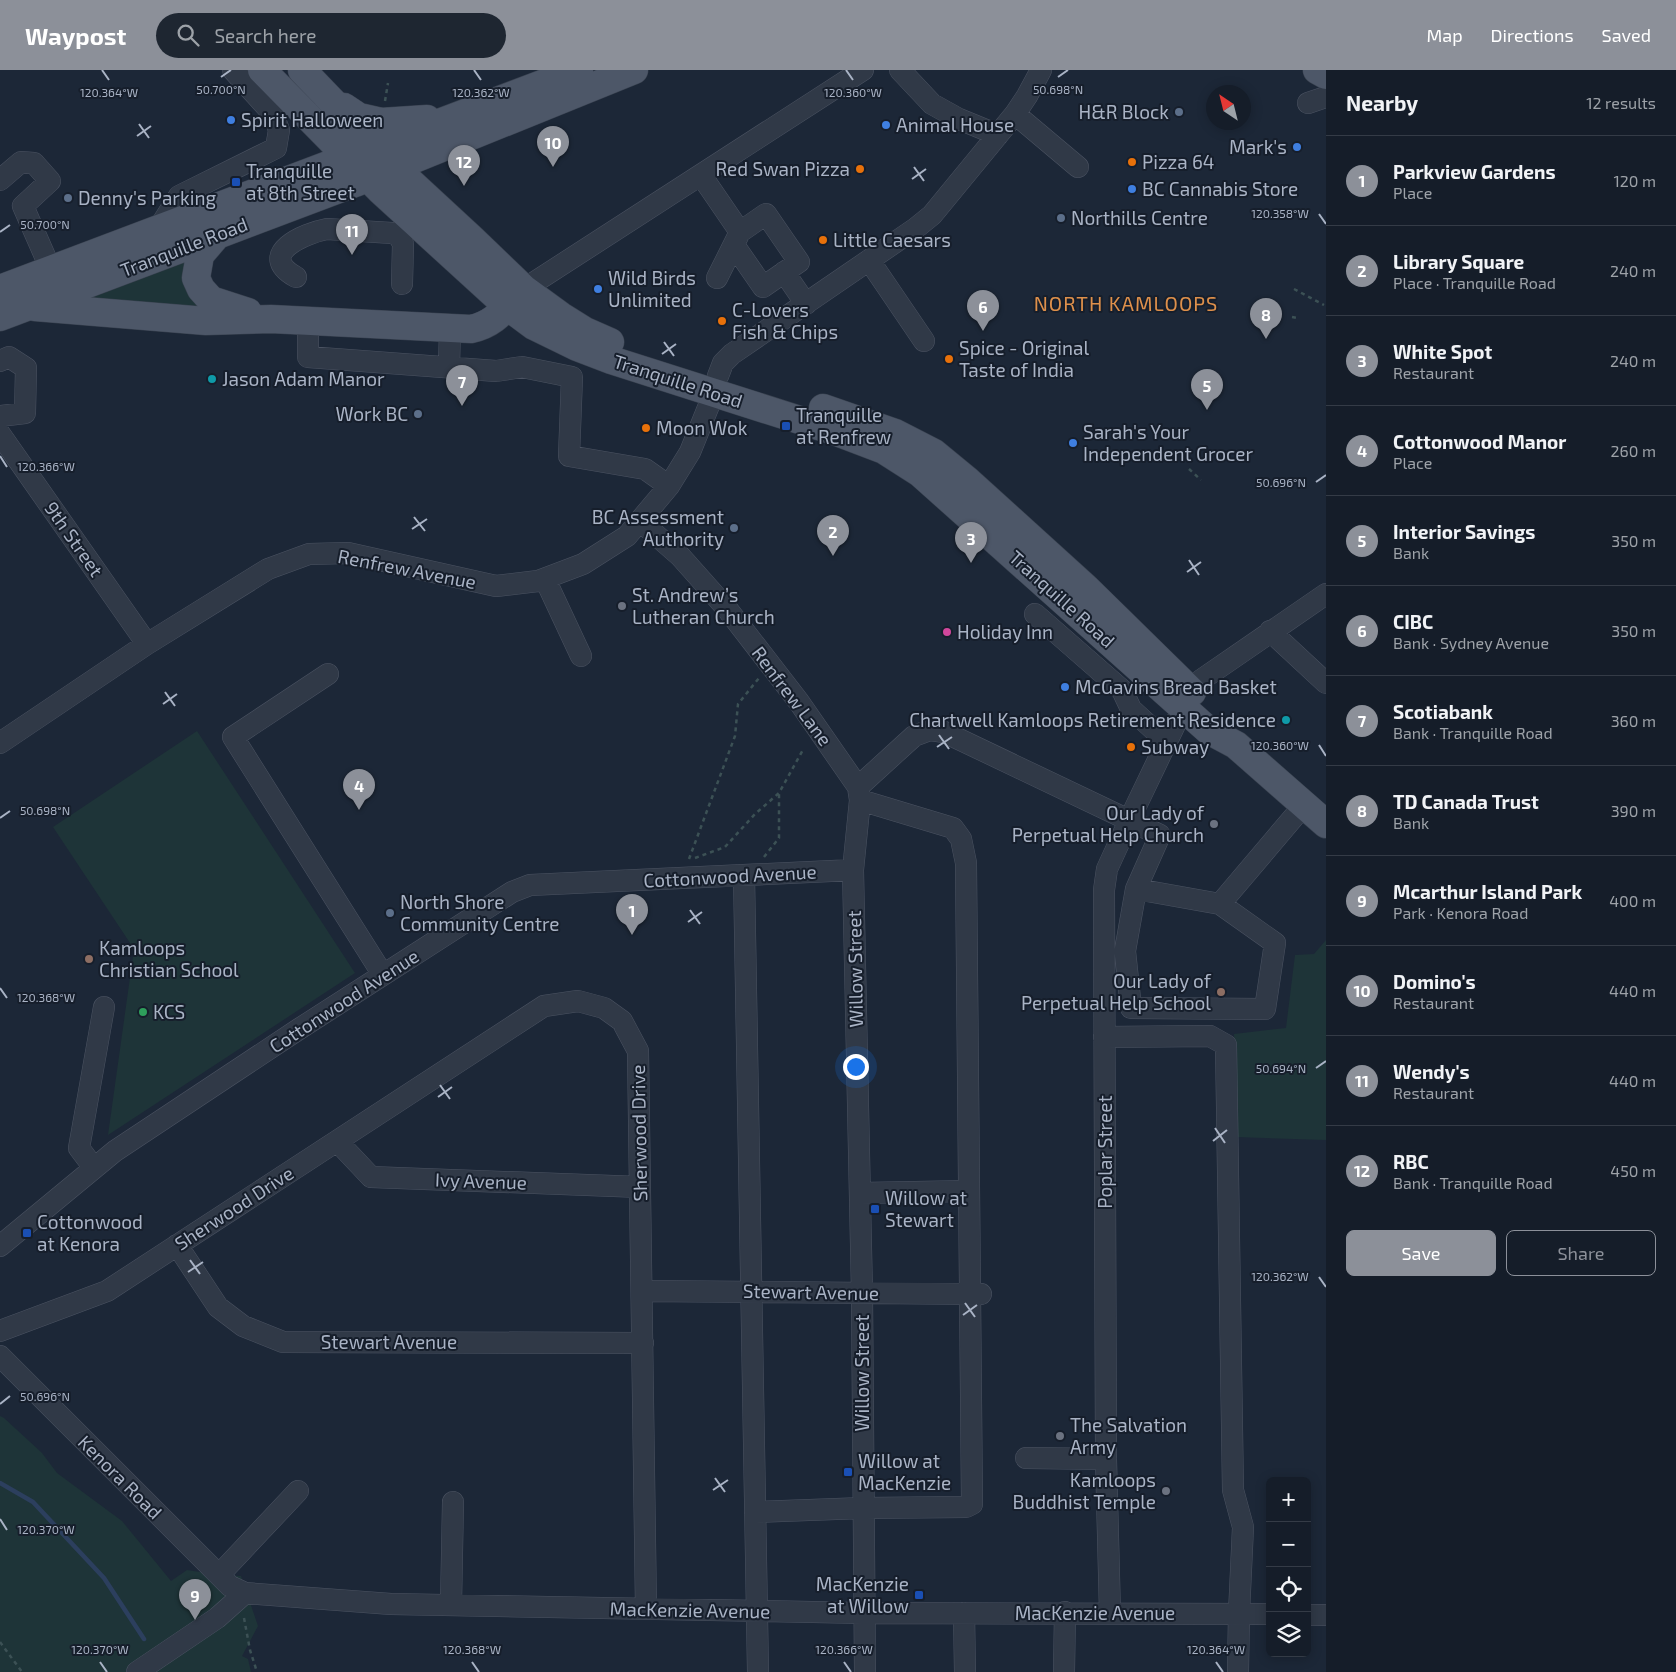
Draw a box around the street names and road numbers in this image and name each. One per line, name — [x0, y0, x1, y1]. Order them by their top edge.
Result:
street label: Tranquille Road — [117, 212, 251, 281]
street label: Tranquille Road — [611, 349, 746, 412]
street label: 9th Street — [40, 497, 109, 581]
street label: Renfrew Avenue — [336, 544, 478, 593]
street label: Tranquille Road — [1005, 545, 1120, 652]
street label: Renfrew Lane — [748, 641, 837, 750]
street label: Cottonwood Avenue — [643, 859, 817, 892]
street label: Willow Street — [842, 910, 867, 1028]
street label: Cottonwood Avenue — [265, 944, 423, 1057]
street label: Sherwood Drive — [626, 1064, 651, 1202]
street label: Poplar Street — [1093, 1095, 1116, 1209]
street label: Sherwood Drive — [170, 1161, 297, 1255]
street label: Ivy Avenue — [435, 1167, 527, 1194]
street label: Stewart Avenue — [743, 1279, 879, 1304]
street label: Willow Street — [850, 1314, 873, 1432]
street label: Stewart Avenue — [321, 1330, 457, 1353]
street label: Kenora Road — [74, 1430, 167, 1523]
street label: MacKenzie Avenue — [609, 1597, 771, 1622]
street label: MacKenzie Avenue — [1015, 1601, 1175, 1624]

